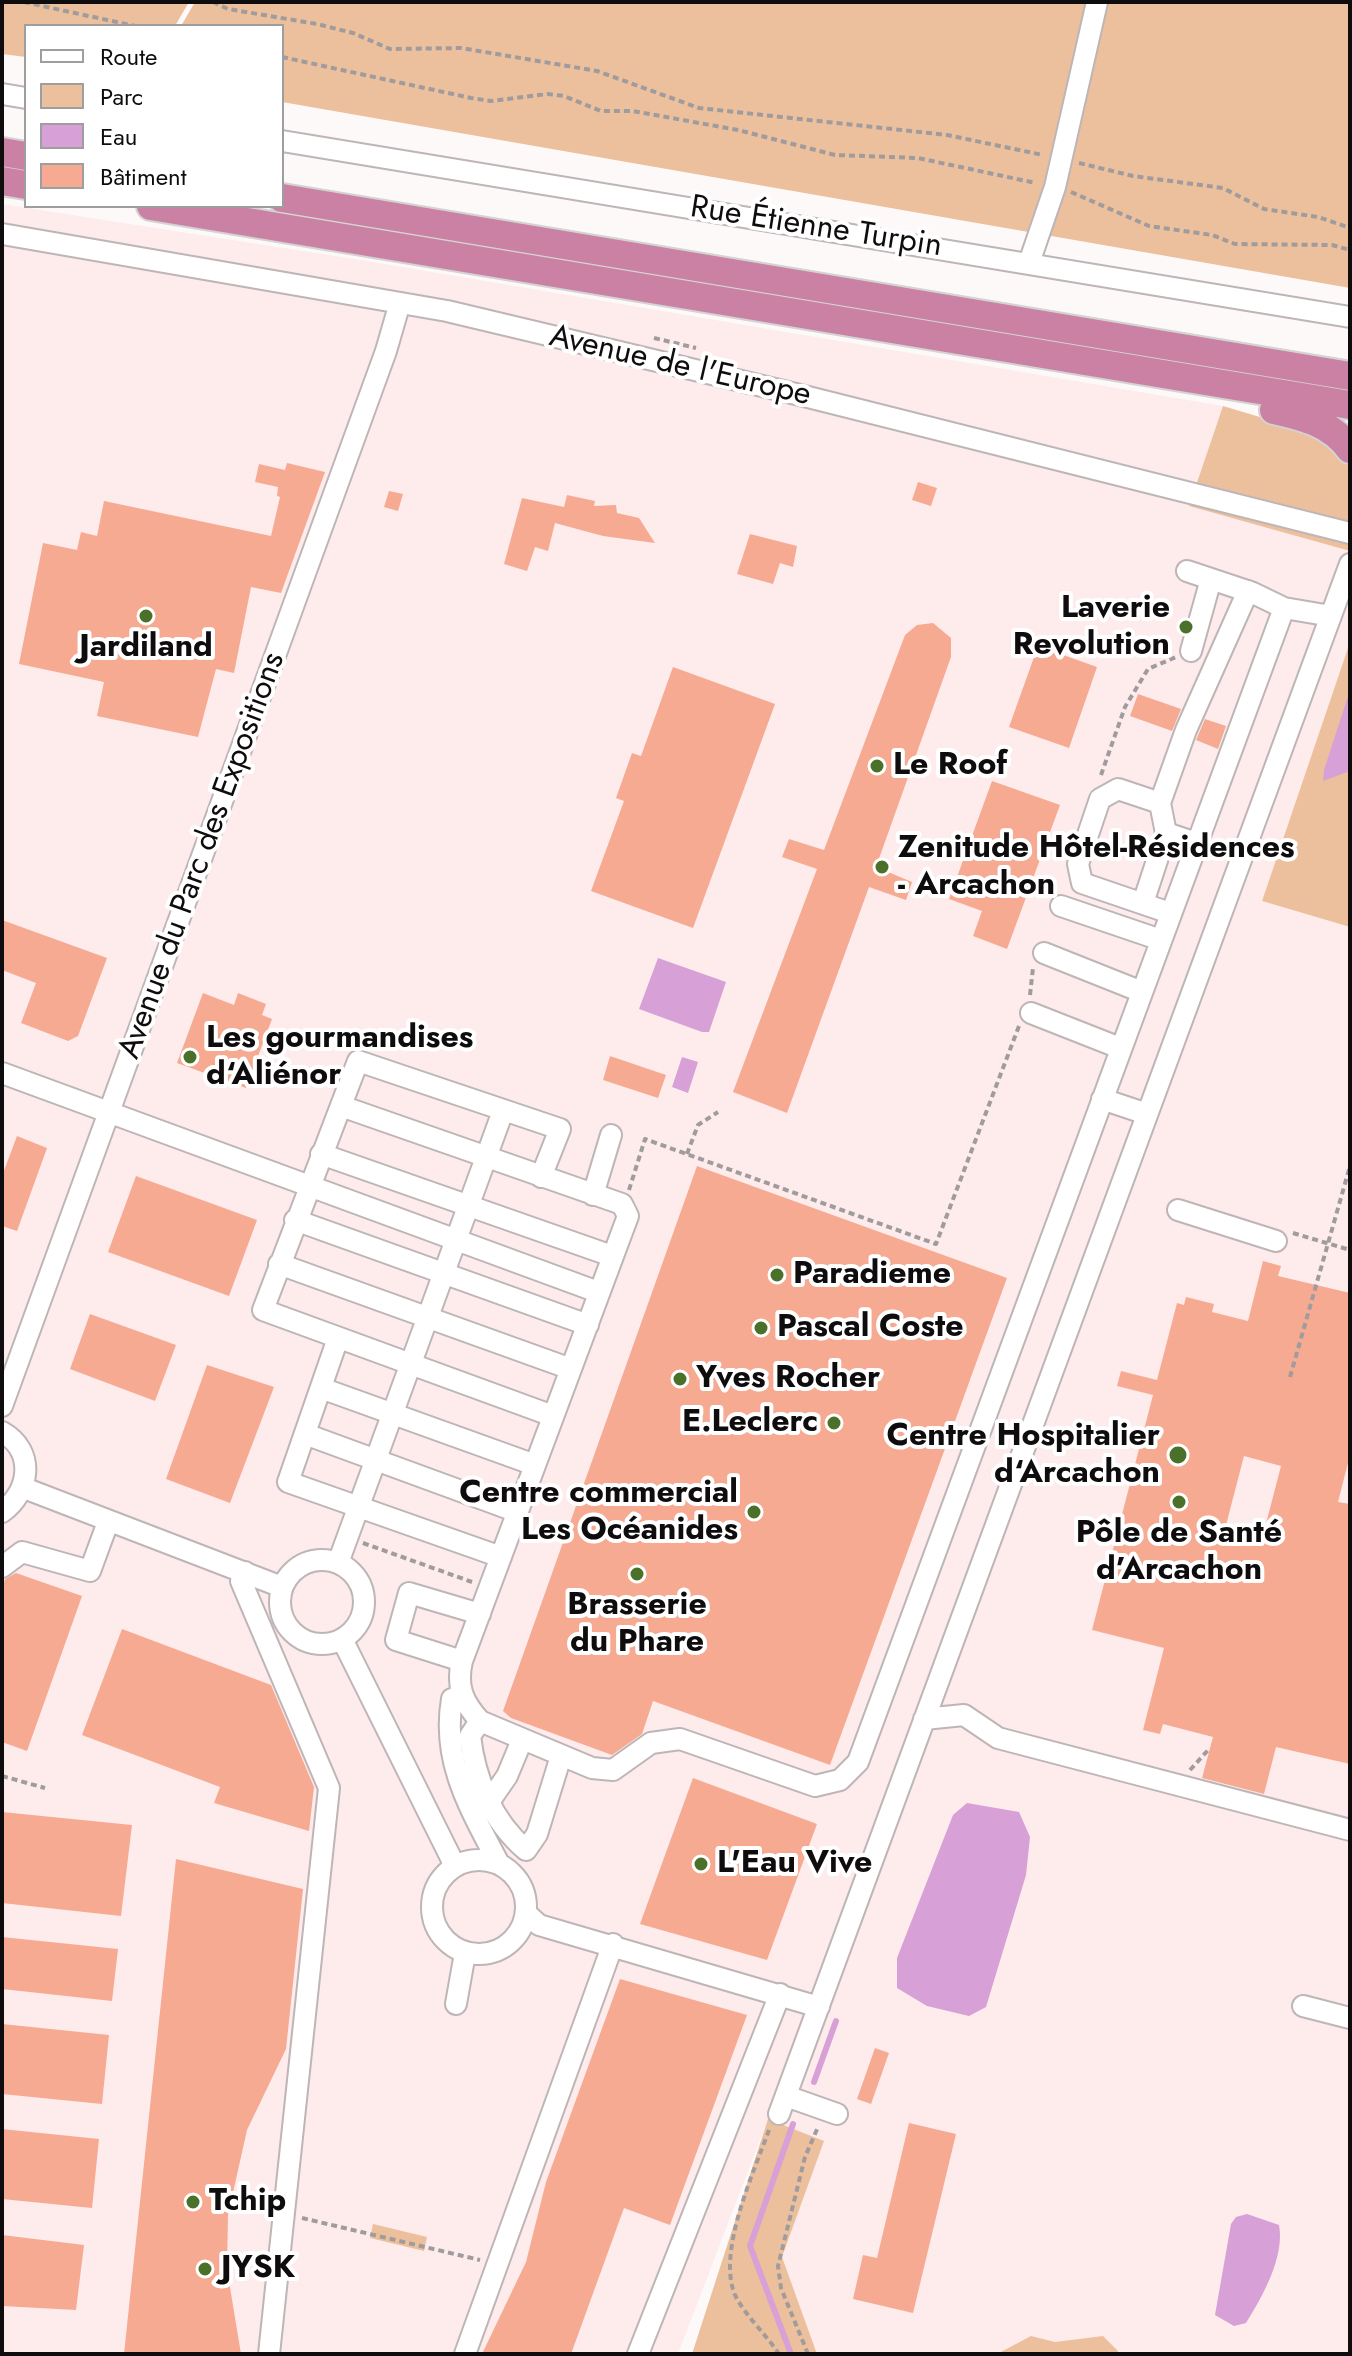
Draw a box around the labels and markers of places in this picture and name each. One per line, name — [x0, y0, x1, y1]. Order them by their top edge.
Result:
place label: Laverie Revolution — [1013, 590, 1170, 665]
marker: Jardiland — [137, 607, 155, 625]
marker: Laverie Revolution — [1177, 618, 1195, 636]
place label: Jardiland — [79, 629, 213, 667]
place label: Le Roof — [893, 747, 1007, 785]
marker: Le Roof — [868, 757, 886, 775]
place label: Zenitude Hôtel-Résidences - Arcachon — [898, 830, 1295, 905]
marker: Zenitude Hôtel-Résidences - Arcachon — [873, 858, 891, 876]
place label: Les gourmandises d‘Aliénor — [206, 1020, 473, 1095]
marker: Les gourmandises d‘Aliénor — [181, 1048, 199, 1066]
place label: Paradieme — [793, 1256, 951, 1294]
marker: Paradieme — [768, 1266, 786, 1284]
place label: Pascal Coste — [777, 1309, 964, 1347]
marker: Pascal Coste — [752, 1319, 770, 1337]
place label: Yves Rocher — [696, 1360, 880, 1398]
marker: Yves Rocher — [671, 1370, 689, 1388]
place label: E.Leclerc — [682, 1404, 818, 1442]
marker: E.Leclerc — [825, 1414, 843, 1432]
place label: Centre Hospitalier d‘Arcachon — [886, 1418, 1160, 1493]
marker: Centre Hospitalier d‘Arcachon — [1167, 1444, 1189, 1466]
place label: Centre commercial Les Océanides — [459, 1475, 738, 1550]
marker: Pôle de Santé d’Arcachon — [1170, 1493, 1188, 1511]
marker: Centre commercial Les Océanides — [745, 1503, 763, 1521]
place label: Pôle de Santé d’Arcachon — [1076, 1515, 1282, 1590]
marker: Brasserie du Phare — [628, 1565, 646, 1583]
place label: Brasserie du Phare — [567, 1587, 707, 1662]
place label: L'Eau Vive — [717, 1845, 872, 1883]
marker: L'Eau Vive — [692, 1855, 710, 1873]
place label: Tchip — [209, 2183, 286, 2221]
marker: Tchip — [184, 2193, 202, 2211]
place label: JYSK — [221, 2250, 295, 2288]
marker: JYSK — [196, 2260, 214, 2278]

